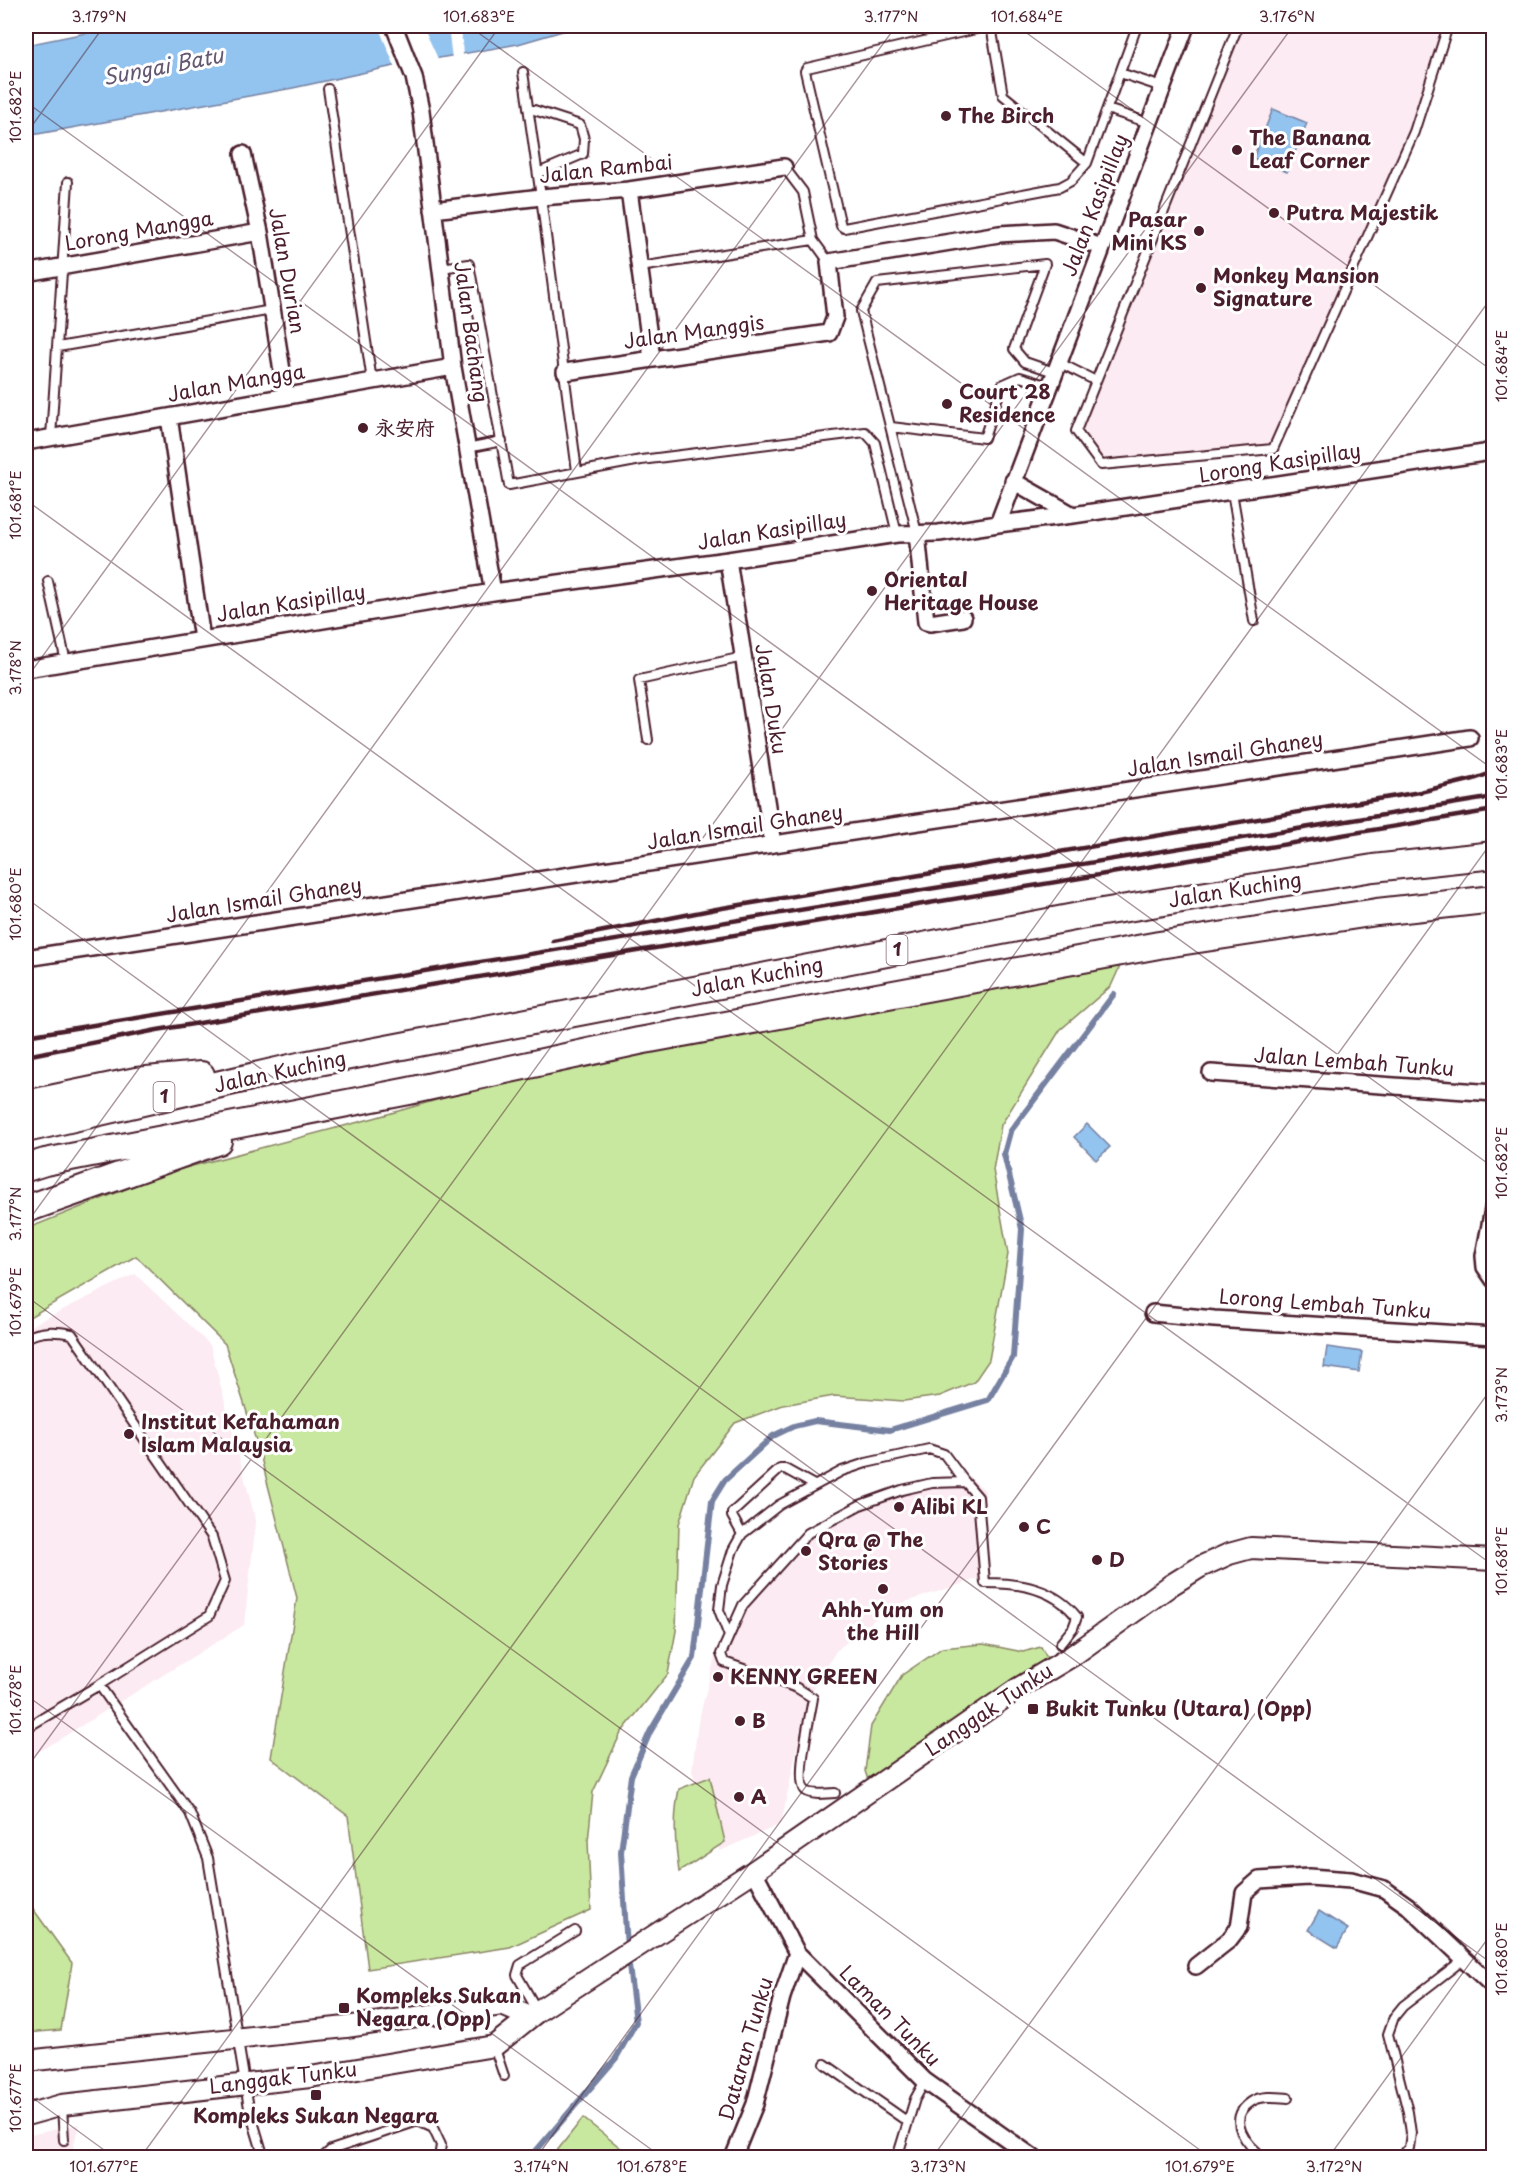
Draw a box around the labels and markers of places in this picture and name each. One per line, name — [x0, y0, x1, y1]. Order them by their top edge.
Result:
place label: The Birch — [958, 100, 1054, 130]
marker: The Birch — [939, 109, 953, 123]
place label: The Banana Leaf Corner — [1249, 122, 1371, 175]
marker: The Banana Leaf Corner — [1230, 143, 1244, 157]
place label: Putra Majestik — [1286, 197, 1439, 227]
place label: Pasar Mini KS — [1111, 204, 1188, 257]
marker: Putra Majestik — [1267, 206, 1281, 220]
marker: Pasar Mini KS — [1192, 224, 1206, 238]
place label: Monkey Mansion Signature — [1213, 260, 1379, 313]
marker: Monkey Mansion Signature — [1194, 281, 1208, 295]
place label: Court 28 Residence — [959, 376, 1056, 429]
marker: Court 28 Residence — [940, 397, 954, 411]
place label: 永安府 — [375, 412, 435, 442]
marker: 永安府 — [356, 421, 370, 435]
place label: Oriental Heritage House — [884, 564, 1039, 617]
marker: Oriental Heritage House — [865, 584, 879, 598]
place label: Institut Kefahaman Islam Malaysia — [141, 1406, 340, 1459]
marker: Institut Kefahaman Islam Malaysia — [122, 1427, 136, 1441]
place label: Alibi KL — [910, 1491, 988, 1521]
marker: Alibi KL — [892, 1500, 906, 1514]
place label: C — [1036, 1511, 1051, 1541]
marker: C — [1017, 1520, 1031, 1534]
place label: Qra @ The Stories — [818, 1524, 924, 1577]
marker: Qra @ The Stories — [799, 1544, 813, 1558]
place label: D — [1109, 1544, 1125, 1574]
marker: D — [1090, 1553, 1104, 1567]
marker: Ahh-Yum on the Hill — [876, 1582, 890, 1596]
place label: Ahh-Yum on the Hill — [822, 1594, 944, 1647]
place label: KENNY GREEN — [730, 1661, 878, 1691]
marker: KENNY GREEN — [711, 1670, 725, 1684]
place label: Bukit Tunku (Utara) (Opp) — [1045, 1693, 1312, 1723]
marker: Bukit Tunku (Utara) (Opp) — [1026, 1702, 1040, 1716]
place label: B — [752, 1705, 766, 1735]
marker: B — [733, 1714, 747, 1728]
place label: A — [751, 1781, 767, 1811]
marker: A — [732, 1790, 746, 1804]
place label: Kompleks Sukan Negara (Opp) — [356, 1980, 521, 2033]
marker: Kompleks Sukan Negara (Opp) — [337, 2001, 351, 2015]
marker: Kompleks Sukan Negara — [309, 2088, 323, 2102]
place label: Kompleks Sukan Negara — [193, 2100, 439, 2130]

